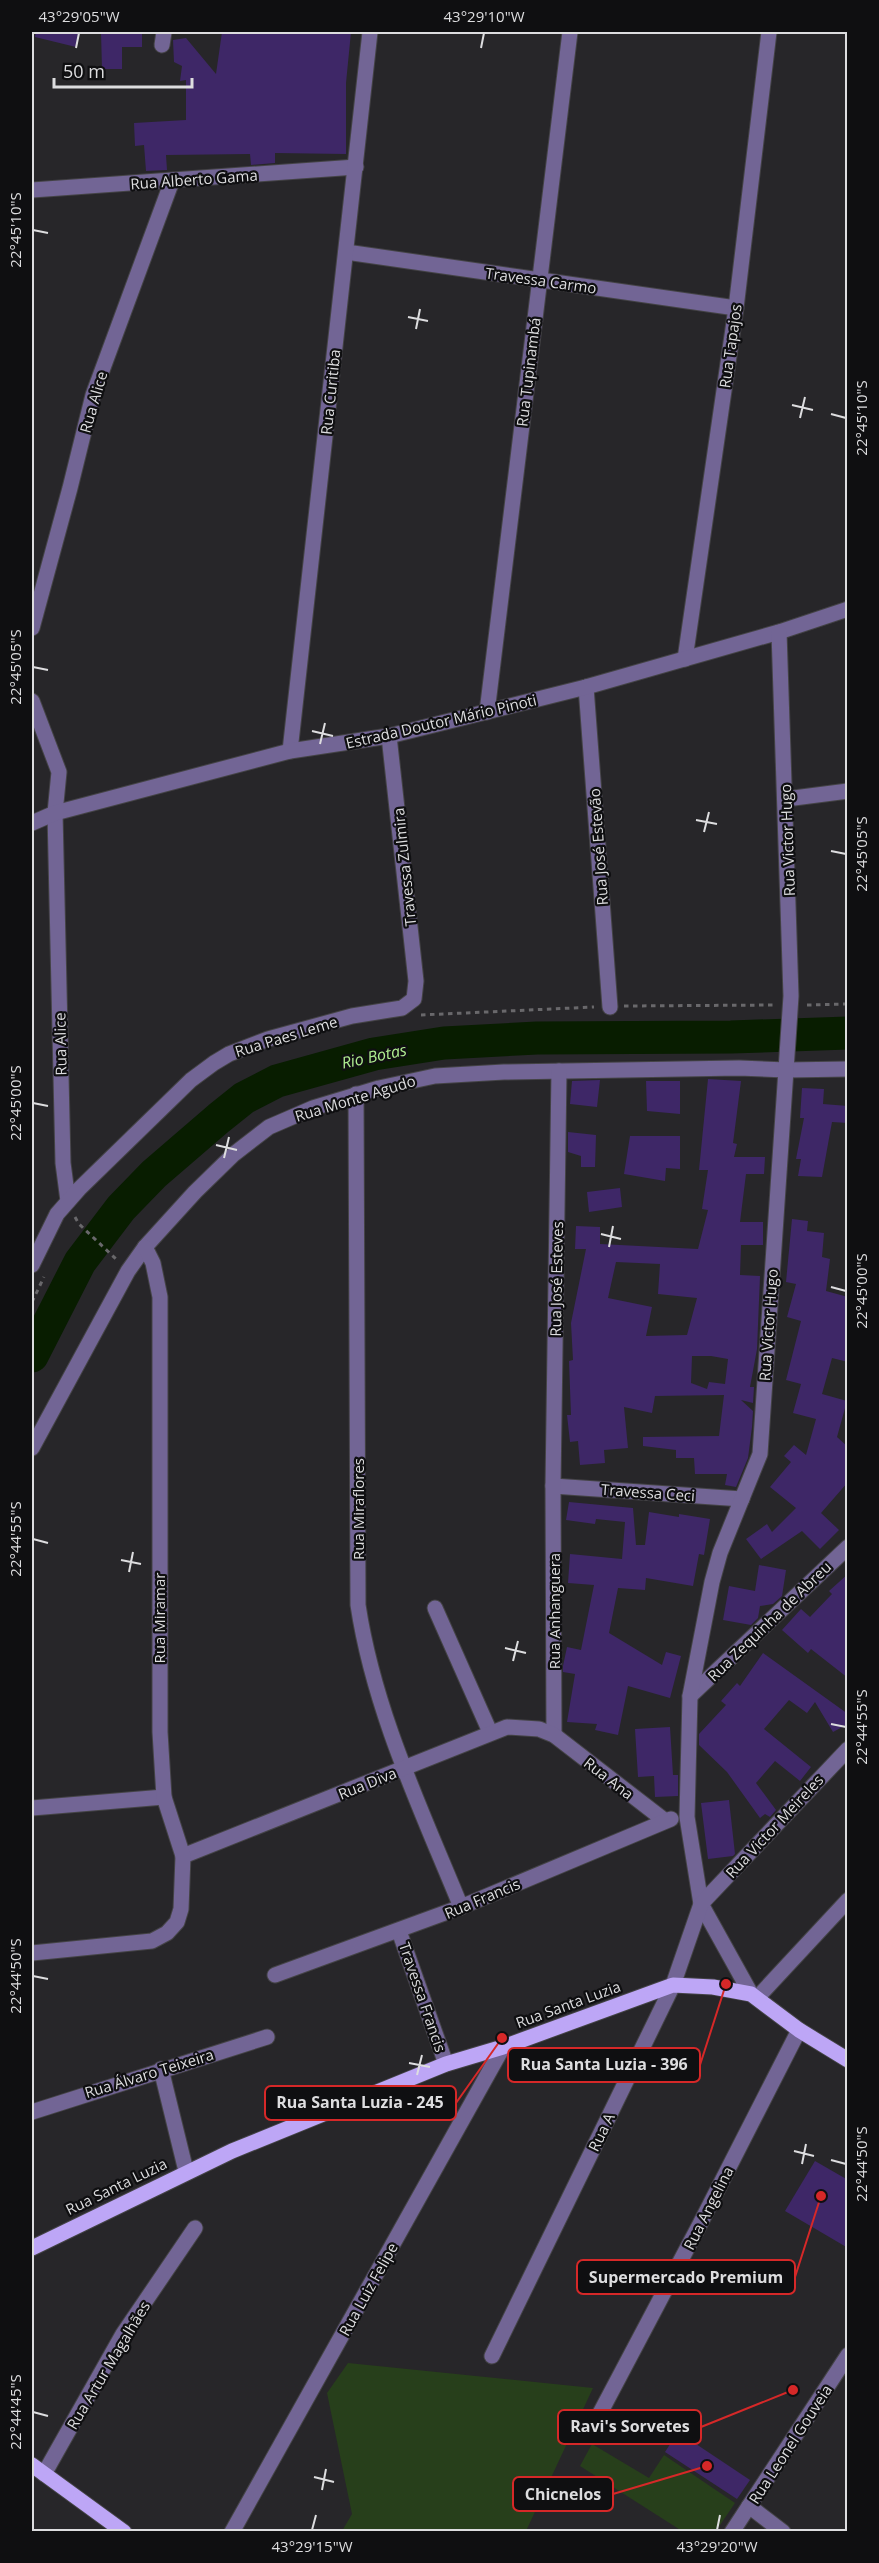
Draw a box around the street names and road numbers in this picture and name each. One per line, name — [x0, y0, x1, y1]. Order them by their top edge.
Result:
street label: Rua Alberto Gama — [130, 165, 258, 193]
street label: Travessa Carmo — [484, 262, 598, 298]
street label: Rua Tapajos — [714, 303, 746, 389]
street label: Rua Tupinambá — [511, 316, 545, 428]
street label: Rua Curitiba — [316, 348, 344, 436]
street label: Rua Alice — [75, 369, 111, 435]
street label: Estrada Doutor Mário Pinoti — [344, 689, 538, 753]
street label: Rua Victor Hugo — [775, 783, 799, 897]
street label: Rua José Estevão — [584, 788, 612, 906]
street label: Travessa Zulmira — [388, 807, 420, 927]
street label: Rua Paes Leme — [232, 1011, 340, 1061]
street label: Rua Alice — [49, 1012, 71, 1076]
street label: Rua Monte Agudo — [292, 1070, 418, 1126]
street label: Rua José Esteves — [545, 1221, 567, 1337]
street label: Rua Victor Hugo — [754, 1268, 782, 1382]
street label: Rua Miraflores — [348, 1458, 368, 1560]
street label: Travessa Ceci — [600, 1479, 696, 1505]
street label: Rua Anhanguera — [544, 1553, 564, 1669]
street label: Rua Zequinha de Abreu — [703, 1557, 835, 1685]
street label: Rua Miramar — [149, 1573, 169, 1663]
street label: Rua Ana — [580, 1752, 638, 1804]
street label: Rua Diva — [335, 1762, 399, 1804]
street label: Rua Victor Meireles — [721, 1770, 827, 1882]
street label: Rua Francis — [441, 1873, 523, 1923]
street label: Travessa Francis — [395, 1940, 451, 2054]
street label: Rua Santa Luzia — [513, 1976, 623, 2032]
street label: Rua Álvaro Teixeira — [82, 2044, 216, 2102]
street label: Rua A — [583, 2109, 619, 2154]
street label: Rua Santa Luzia — [62, 2153, 170, 2219]
street label: Rua Angelina — [678, 2163, 738, 2253]
street label: Rua Luiz Felipe — [334, 2239, 402, 2339]
street label: Rua Artur Magalhães — [62, 2297, 154, 2433]
street label: Rua Leonel Gouveia — [744, 2381, 836, 2507]

